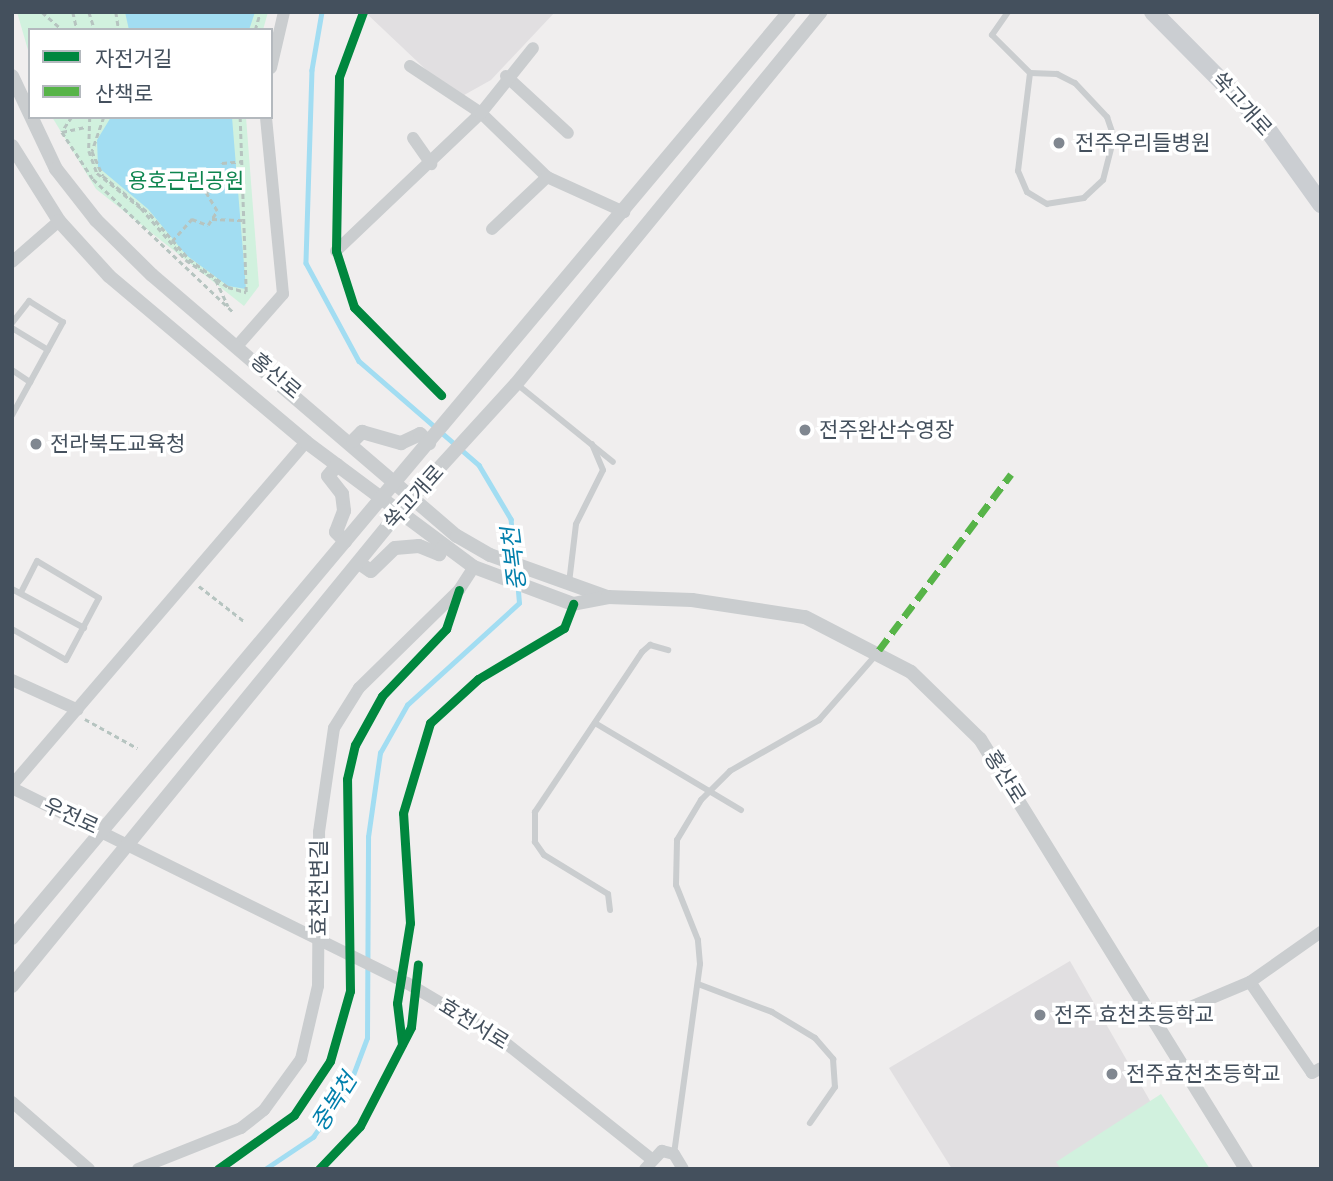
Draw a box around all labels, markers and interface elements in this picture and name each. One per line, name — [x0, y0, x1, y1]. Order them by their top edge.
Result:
legend — [28, 28, 273, 119]
text: 자전거길 — [95, 45, 172, 72]
street label: 쑥고개로 — [1207, 67, 1277, 141]
text: 산책로 — [95, 80, 153, 107]
place label: 전주우리들병원 — [1075, 130, 1210, 156]
marker: 전주우리들병원 — [1049, 133, 1069, 153]
park label: 용호근린공원 — [128, 168, 244, 194]
street label: 홍산로 — [246, 348, 306, 404]
place label: 전주완산수영장 — [819, 417, 954, 443]
marker: 전주완산수영장 — [797, 422, 813, 438]
place label: 전라북도교육청 — [50, 431, 185, 457]
marker: 전라북도교육청 — [28, 436, 44, 452]
street label: 쑥고개로 — [379, 460, 449, 534]
water label: 중복천 — [496, 526, 532, 592]
street label: 홍산로 — [979, 746, 1031, 808]
street label: 우전로 — [39, 792, 103, 840]
street label: 효천천변길 — [306, 840, 332, 936]
street label: 효천서로 — [435, 993, 513, 1055]
place label: 전주 효천초등학교 — [1054, 1002, 1214, 1028]
marker: 전주 효천초등학교 — [1032, 1007, 1048, 1023]
place label: 전주효천초등학교 — [1126, 1061, 1281, 1087]
marker: 전주효천초등학교 — [1104, 1066, 1120, 1082]
water label: 중복천 — [305, 1068, 363, 1136]

